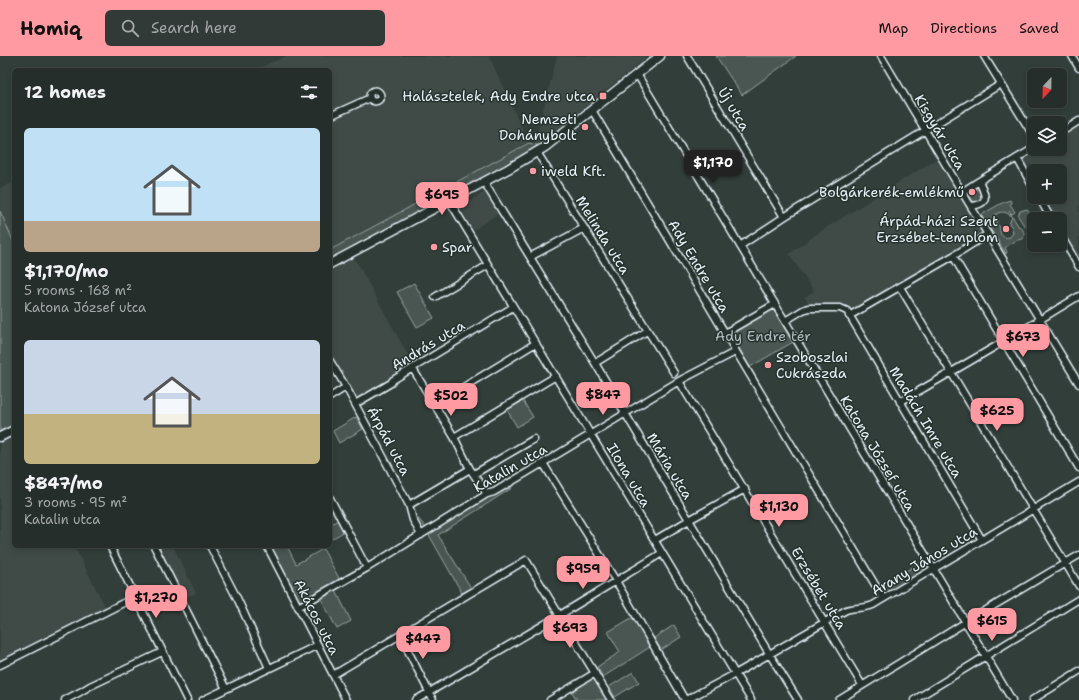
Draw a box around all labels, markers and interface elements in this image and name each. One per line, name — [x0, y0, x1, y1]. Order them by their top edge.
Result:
search box — [105, 10, 385, 46]
text: Homiq — [20, 16, 81, 41]
icon: search — [119, 17, 141, 39]
text: Search here — [151, 18, 237, 38]
text: Map — [879, 19, 909, 37]
text: Directions — [931, 19, 997, 37]
text: Saved — [1019, 19, 1059, 37]
north arrow — [1027, 68, 1067, 108]
map controls — [1027, 68, 1067, 252]
text: 12 homes — [24, 81, 106, 103]
icon: filters — [298, 81, 320, 103]
street label: Új utca — [714, 84, 754, 134]
place label: Halásztelek, Ady Endre utca — [402, 87, 595, 105]
marker: Halásztelek, Ady Endre utca — [598, 91, 608, 101]
street label: Kisgyár utca — [910, 91, 970, 173]
place label: Nemzeti Dohánybolt — [499, 110, 577, 144]
button: layers — [1027, 116, 1067, 156]
marker: Nemzeti Dohánybolt — [580, 122, 590, 132]
pin: $1,170 — [680, 150, 746, 184]
icon: home — [136, 154, 208, 226]
text: $1,170 — [693, 154, 733, 171]
place label: iweld Kft. — [541, 162, 606, 180]
button: + — [1027, 164, 1067, 204]
marker: iweld Kft. — [528, 166, 538, 176]
pin: $695 — [418, 182, 466, 216]
place label: Bolgárkerék-emlékmű — [819, 183, 964, 201]
text: $695 — [425, 186, 459, 203]
marker: Bolgárkerék-emlékmű — [967, 187, 977, 197]
street label: Melinda utca — [572, 192, 634, 278]
place label: Árpád-házi Szent Erzsébet-templom — [876, 212, 998, 246]
button: − — [1027, 212, 1067, 252]
street label: Ady Endre utca — [664, 216, 734, 316]
marker: Árpád-házi Szent Erzsébet-templom — [1001, 224, 1011, 234]
place label: Spar — [442, 238, 473, 256]
marker: Spar — [429, 242, 439, 252]
text: $1,170/mo — [24, 260, 109, 282]
text: 5 rooms · 168 m² — [24, 282, 132, 299]
text: Katona József utca — [24, 299, 146, 316]
street label: András utca — [388, 316, 468, 374]
pin: $673 — [999, 324, 1047, 358]
park label: Ady Endre tér — [715, 327, 811, 345]
text: $673 — [1006, 328, 1040, 345]
place label: Szoboszlai Cukrászda — [776, 348, 848, 382]
marker: Szoboszlai Cukrászda — [763, 360, 773, 370]
street label: Madách Imre utca — [886, 363, 967, 481]
icon: home — [136, 366, 208, 438]
pin: $847 — [579, 382, 627, 416]
pin: $502 — [427, 383, 475, 417]
text: $847 — [585, 386, 621, 403]
text: $502 — [434, 387, 468, 404]
street label: Katona József utca — [836, 392, 920, 514]
pin: $625 — [973, 398, 1021, 432]
text: $625 — [980, 402, 1014, 419]
street label: Árpád utca — [363, 403, 415, 479]
street label: Mária utca — [643, 429, 697, 503]
street label: Katalin utca — [470, 440, 550, 496]
street label: Ilona utca — [603, 440, 655, 510]
text: $847/mo — [24, 472, 103, 494]
text: 3 rooms · 95 m² — [24, 494, 127, 511]
pin: $1,130 — [746, 494, 812, 528]
text: $1,130 — [759, 498, 799, 515]
text: Katalin utca — [24, 511, 100, 528]
street label: Arany János utca — [868, 522, 980, 600]
street label: Erzsébet utca — [787, 543, 851, 633]
pin: $959 — [559, 556, 607, 590]
text: $959 — [566, 560, 600, 577]
street label: Akácos utca — [290, 576, 344, 658]
pin: $1,270 — [123, 585, 189, 619]
text: $1,270 — [134, 589, 178, 606]
pin: $615 — [968, 608, 1016, 642]
text: $615 — [977, 612, 1007, 629]
pin: $693 — [546, 615, 594, 649]
text: $693 — [552, 619, 588, 636]
pin: $447 — [399, 626, 447, 660]
text: $447 — [405, 630, 441, 647]

